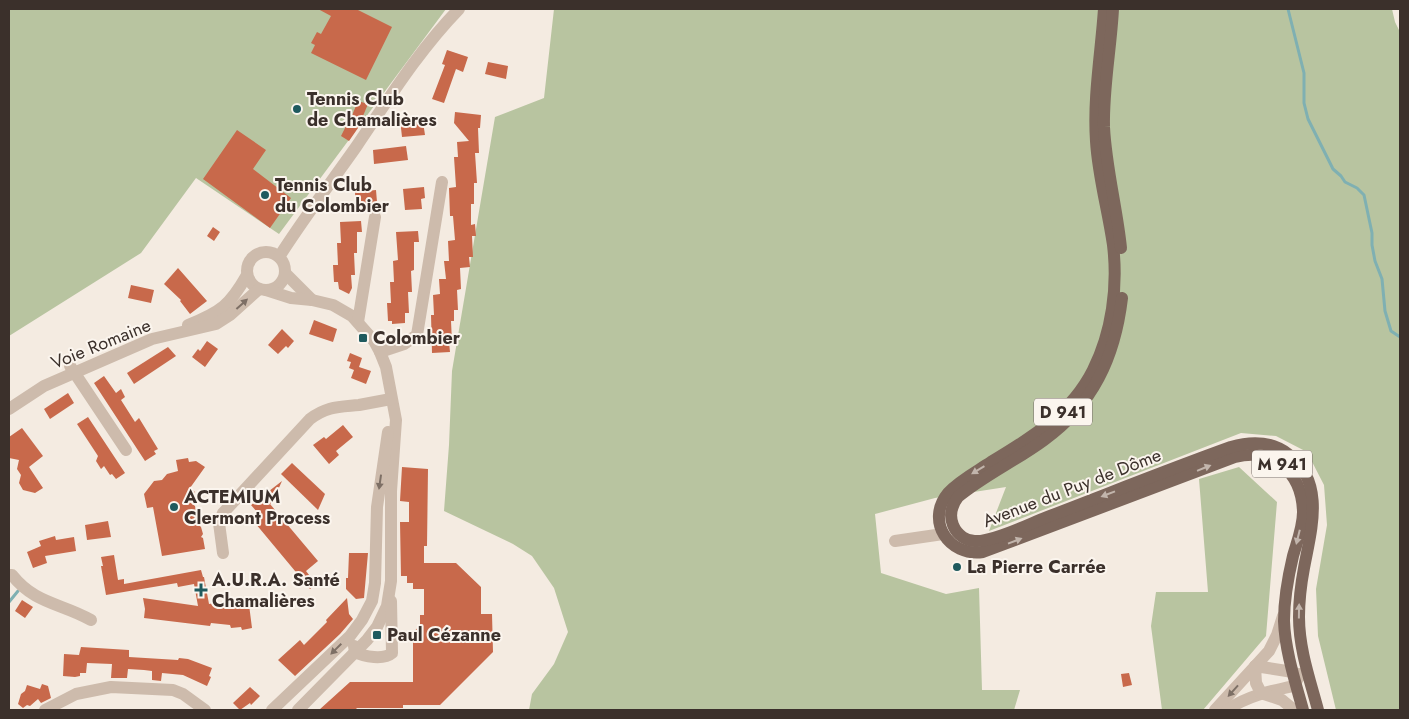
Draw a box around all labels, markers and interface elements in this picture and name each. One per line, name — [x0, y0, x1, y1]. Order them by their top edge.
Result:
place label: Tennis Club de Chamalières — [307, 86, 437, 133]
marker: Tennis Club de Chamalières — [291, 103, 303, 115]
place label: Tennis Club du Colombier — [275, 172, 390, 219]
marker: Tennis Club du Colombier — [259, 189, 271, 201]
one-way arrow — [236, 298, 248, 310]
street label: Voie Romaine — [47, 312, 155, 376]
place label: Colombier — [373, 325, 461, 351]
marker: Colombier — [357, 332, 369, 344]
road number: D 941 — [1034, 398, 1092, 426]
street label: Avenue du Puy de Dôme — [979, 442, 1165, 534]
road number: M 941 — [1252, 450, 1312, 478]
one-way arrow — [1196, 464, 1211, 471]
one-way arrow — [972, 466, 985, 475]
one-way arrow — [376, 475, 384, 491]
place label: ACTEMIUM Clermont Process — [183, 484, 330, 531]
one-way arrow — [1100, 490, 1115, 498]
marker: ACTEMIUM Clermont Process — [168, 501, 180, 513]
one-way arrow — [1294, 530, 1302, 545]
one-way arrow — [1008, 537, 1023, 545]
place label: La Pierre Carrée — [967, 554, 1106, 580]
marker: La Pierre Carrée — [951, 561, 963, 573]
place label: A.U.R.A. Santé Chamalières — [211, 567, 340, 614]
marker: A.U.R.A. Santé Chamalières — [194, 583, 208, 597]
one-way arrow — [1296, 603, 1304, 619]
place label: Paul Cézanne — [387, 622, 501, 648]
marker: Paul Cézanne — [371, 629, 383, 641]
one-way arrow — [330, 643, 342, 655]
one-way arrow — [1227, 684, 1239, 696]

